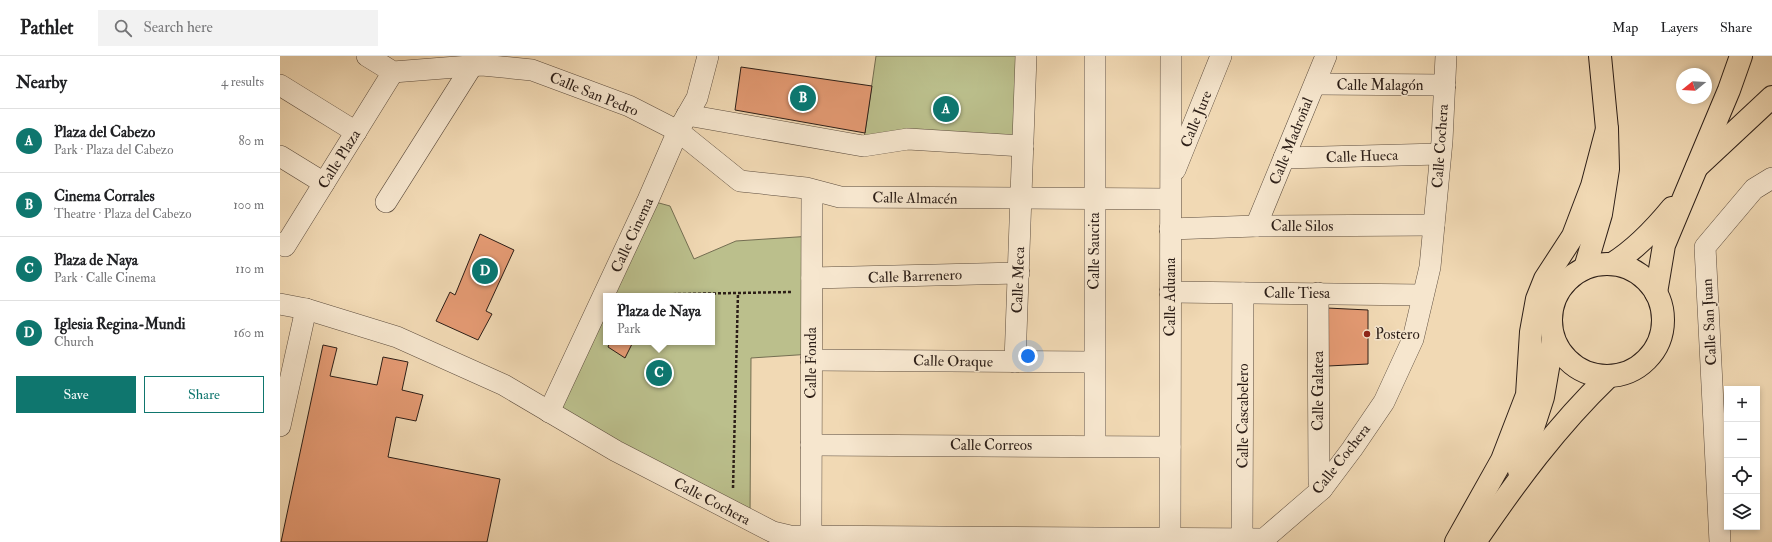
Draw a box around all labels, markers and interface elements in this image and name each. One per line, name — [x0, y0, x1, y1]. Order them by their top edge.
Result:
search box — [98, 10, 378, 46]
text: Pathlet — [20, 16, 74, 40]
icon: search — [112, 17, 134, 39]
text: Search here — [144, 18, 213, 37]
text: Map — [1612, 19, 1638, 36]
text: Layers — [1660, 19, 1698, 36]
text: Share — [1720, 19, 1752, 36]
street label: Calle San Pedro — [547, 68, 641, 121]
north arrow — [1676, 68, 1712, 104]
text: Nearby — [16, 72, 67, 93]
text: 4 results — [221, 74, 264, 90]
street label: Calle Malagón — [1336, 76, 1424, 95]
pin: B — [790, 83, 816, 113]
street label: Calle Jure — [1177, 88, 1217, 151]
pin: A — [933, 94, 959, 124]
street label: Calle Madroñal — [1265, 95, 1318, 188]
street label: Calle Cochera — [1428, 102, 1453, 189]
text: Plaza del Cabezo — [54, 123, 155, 142]
street label: Calle Plaza — [314, 125, 366, 192]
text: A — [25, 133, 33, 149]
text: 80 m — [238, 133, 264, 149]
text: Park · Plaza del Cabezo — [54, 142, 173, 158]
street label: Calle Hueca — [1325, 146, 1399, 167]
text: Cinema Corrales — [54, 187, 155, 206]
street label: Calle Almacén — [872, 188, 958, 209]
street label: Calle Cinema — [607, 194, 658, 276]
text: B — [25, 197, 33, 213]
text: 100 m — [233, 197, 264, 213]
text: Theatre · Plaza del Cabezo — [54, 206, 191, 222]
street label: Calle Saucita — [1085, 211, 1104, 290]
street label: Calle Silos — [1271, 217, 1333, 236]
street label: Calle Meca — [1008, 245, 1029, 314]
text: Plaza de Naya — [54, 251, 138, 270]
pin: D — [472, 256, 498, 286]
street label: Calle Aduana — [1161, 257, 1180, 336]
text: C — [24, 261, 34, 277]
text: 110 m — [235, 261, 264, 277]
street label: Calle Barrenero — [868, 265, 962, 288]
text: Park · Calle Cinema — [54, 270, 156, 286]
street label: Calle San Juan — [1698, 278, 1722, 366]
street label: Calle Tiesa — [1264, 284, 1331, 303]
popup — [603, 293, 715, 345]
text: Plaza de Naya — [617, 302, 701, 321]
text: Iglesia Regina-Mundi — [54, 315, 186, 334]
text: Park — [617, 321, 641, 337]
text: D — [24, 325, 34, 341]
text: 160 m — [233, 325, 264, 341]
place label: Postero — [1375, 325, 1420, 344]
street label: Calle Fonda — [802, 326, 821, 399]
marker: Postero — [1362, 329, 1372, 339]
text: Church — [54, 334, 94, 350]
your location — [1018, 346, 1038, 366]
street label: Calle Galatea — [1309, 350, 1328, 431]
street label: Calle Oraque — [913, 351, 993, 372]
pin: C — [646, 358, 672, 388]
street label: Calle Cascabelero — [1234, 363, 1253, 469]
button: Save — [16, 376, 136, 413]
button: Share — [144, 376, 264, 413]
map controls — [1724, 386, 1760, 530]
button: + — [1724, 386, 1760, 422]
street label: Calle Cochera — [1308, 420, 1375, 498]
button: − — [1724, 422, 1760, 458]
street label: Calle Correos — [950, 436, 1032, 455]
button: locate — [1724, 458, 1760, 494]
street label: Calle Cochera — [670, 473, 754, 530]
button: layers — [1724, 494, 1760, 530]

